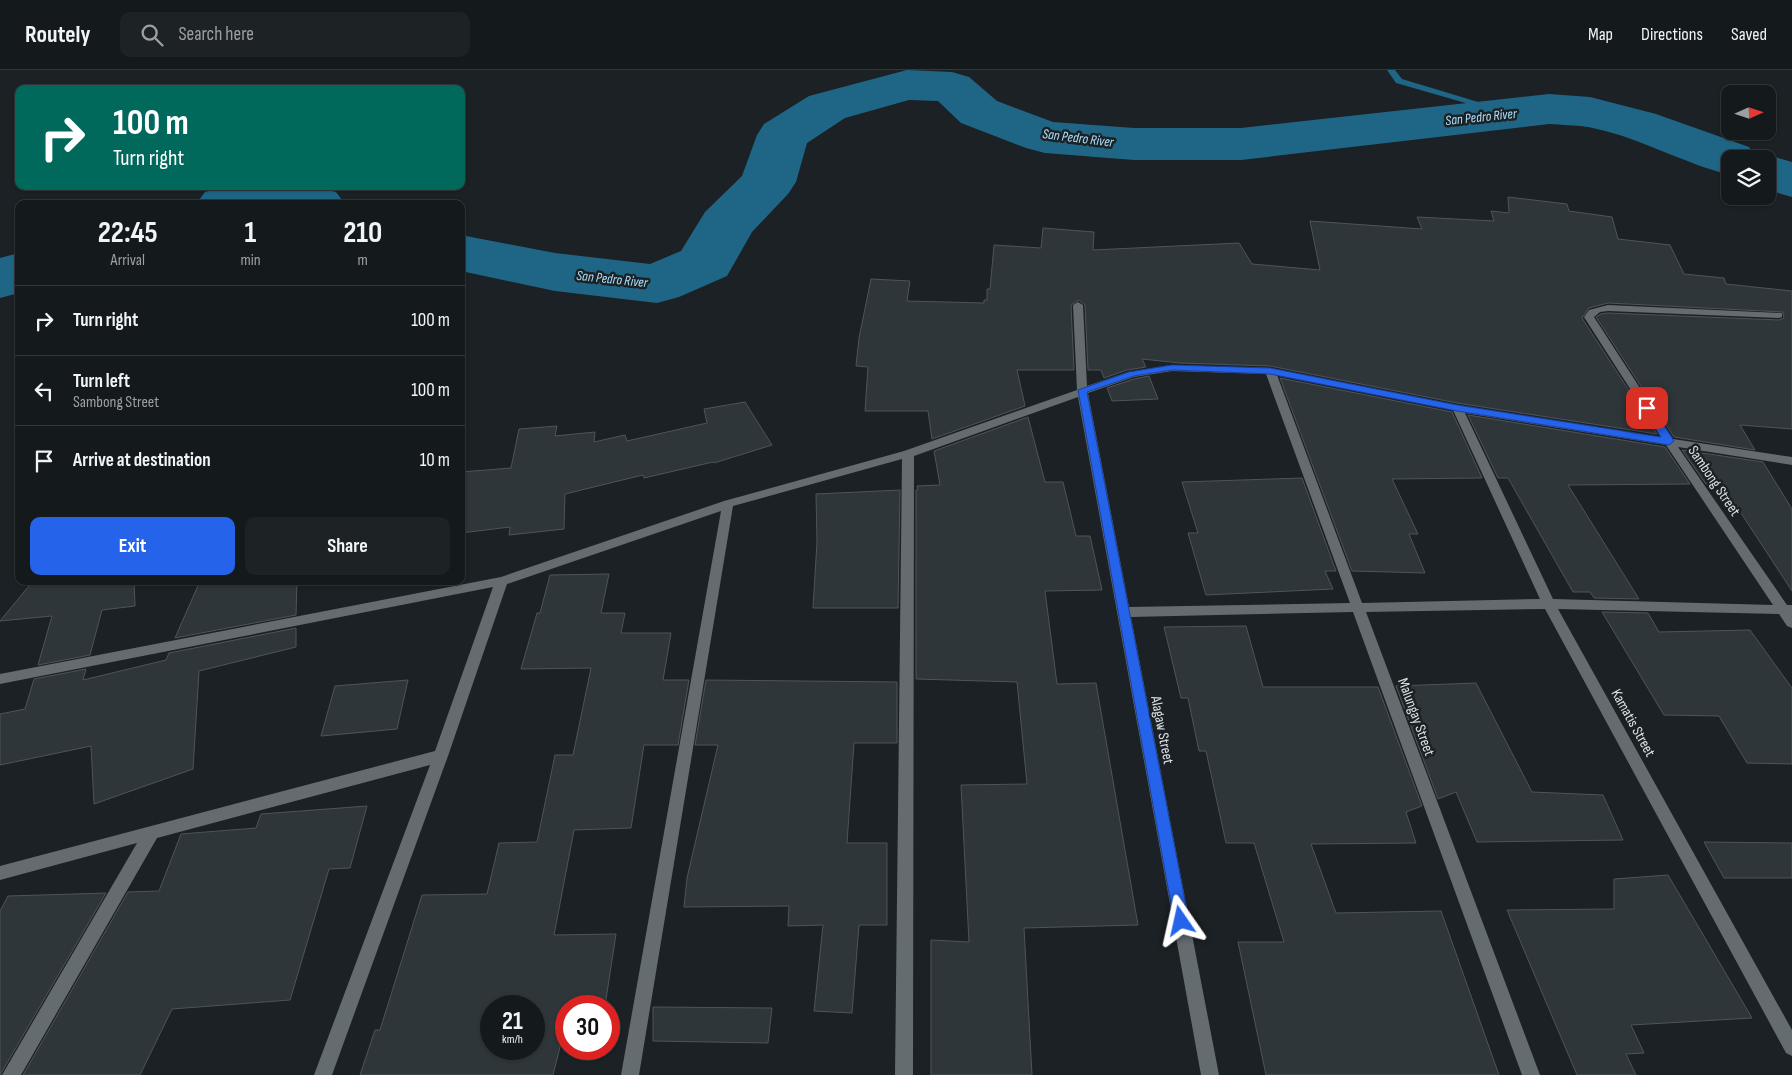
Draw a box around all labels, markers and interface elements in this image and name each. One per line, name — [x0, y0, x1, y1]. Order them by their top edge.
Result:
search box — [120, 12, 470, 57]
text: Routely — [25, 20, 90, 49]
icon: search — [138, 21, 166, 49]
text: Search here — [178, 23, 254, 46]
text: Map — [1588, 24, 1613, 45]
text: Directions — [1641, 24, 1703, 45]
text: Saved — [1731, 24, 1767, 45]
north arrow — [1721, 85, 1776, 140]
map controls — [1721, 85, 1776, 205]
text: 100 m — [113, 102, 189, 145]
icon: right — [30, 105, 95, 170]
water label: San Pedro River — [1444, 105, 1519, 129]
water label: San Pedro River — [1041, 125, 1116, 151]
text: Turn right — [113, 145, 184, 172]
button: layers — [1721, 150, 1776, 205]
text: 22:45 — [98, 215, 158, 251]
text: 1 — [245, 215, 256, 251]
text: 210 — [343, 215, 382, 251]
text: Arrival — [111, 251, 145, 270]
text: min — [240, 251, 261, 270]
text: m — [358, 251, 368, 270]
water label: San Pedro River — [575, 267, 650, 291]
icon: right — [30, 307, 58, 335]
text: Turn right — [73, 309, 138, 332]
text: 100 m — [411, 309, 450, 332]
text: Turn left — [73, 370, 130, 393]
icon: left — [30, 377, 58, 405]
text: 100 m — [411, 379, 450, 402]
pin — [1626, 387, 1668, 429]
text: Sambong Street — [73, 393, 159, 412]
icon: arrive — [1633, 394, 1661, 422]
street label: Sambong Street — [1684, 442, 1745, 520]
icon: arrive — [30, 447, 58, 475]
text: Arrive at destination — [73, 449, 211, 472]
text: 10 m — [420, 449, 450, 472]
button: Exit — [30, 517, 235, 575]
button: Share — [245, 517, 450, 575]
street label: Malungay Street — [1393, 675, 1439, 759]
street label: Kamatis Street — [1607, 686, 1660, 761]
street label: Alagaw Street — [1146, 693, 1178, 766]
position arrow — [1154, 894, 1206, 946]
speed limit sign: 30 — [555, 995, 620, 1060]
text: 21 — [502, 1006, 523, 1037]
text: km/h — [502, 1032, 523, 1047]

